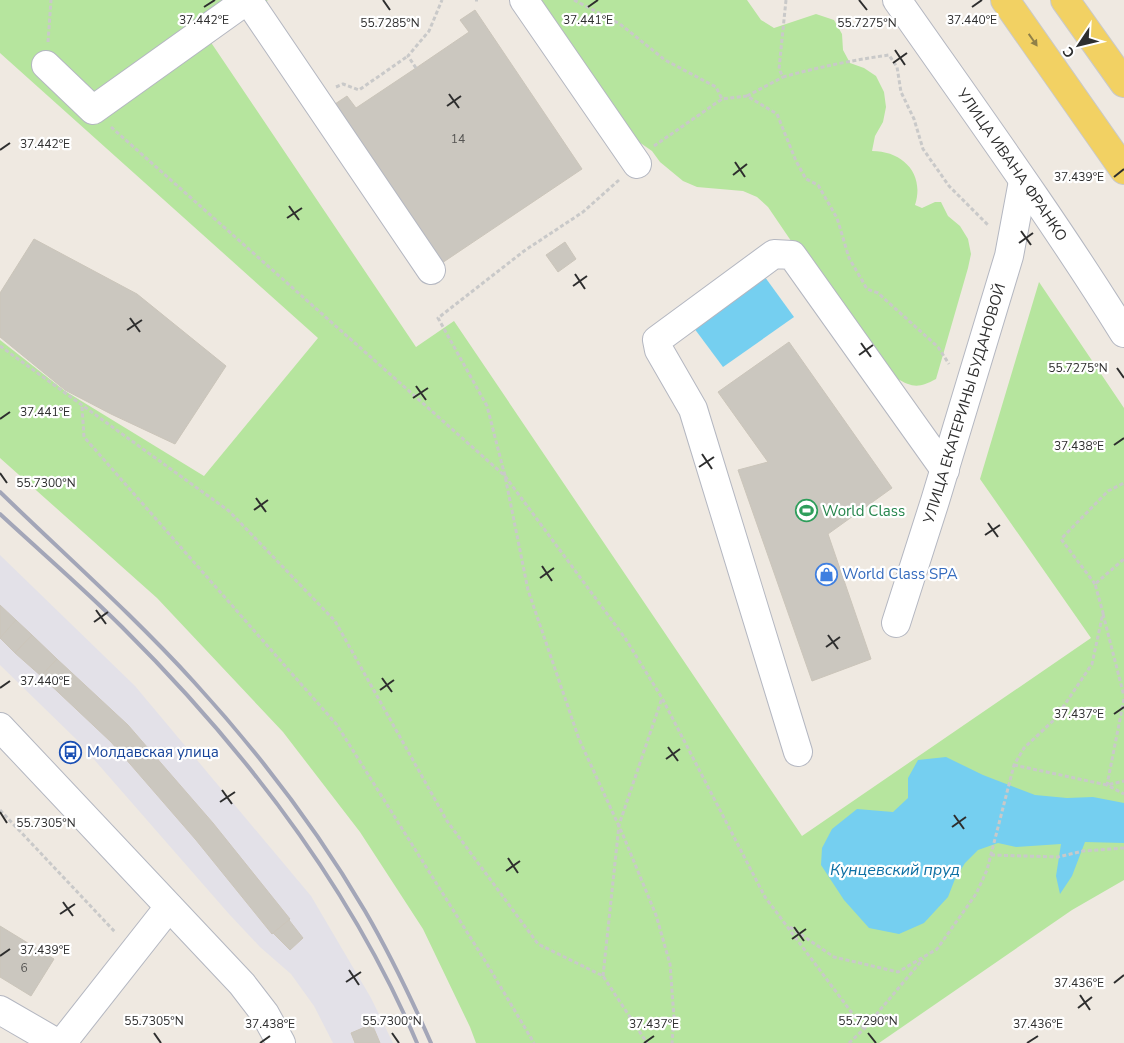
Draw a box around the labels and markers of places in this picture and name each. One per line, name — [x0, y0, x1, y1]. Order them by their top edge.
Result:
sports icon: World Class — [794, 499, 818, 523]
place label: World Class — [822, 501, 905, 521]
shop icon: World Class SPA — [814, 562, 838, 586]
place label: World Class SPA — [842, 564, 958, 584]
bus stop icon: Молдавская улица — [59, 740, 83, 764]
place label: Молдавская улица — [87, 742, 219, 762]

